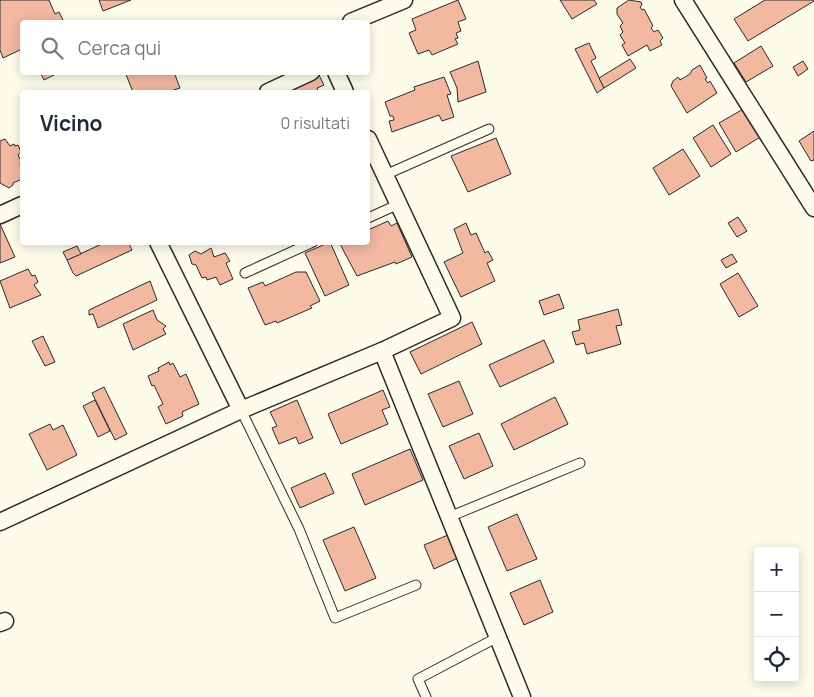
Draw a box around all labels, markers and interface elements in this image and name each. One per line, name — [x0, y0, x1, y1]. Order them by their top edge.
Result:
search box — [20, 20, 370, 75]
icon: search — [38, 34, 66, 62]
text: Cerca qui — [78, 35, 161, 61]
text: Vicino — [40, 109, 103, 137]
text: 0 risultati — [280, 112, 350, 134]
map controls — [754, 547, 799, 682]
button: + — [754, 547, 799, 592]
button: − — [754, 592, 799, 637]
button: locate — [754, 637, 799, 682]

